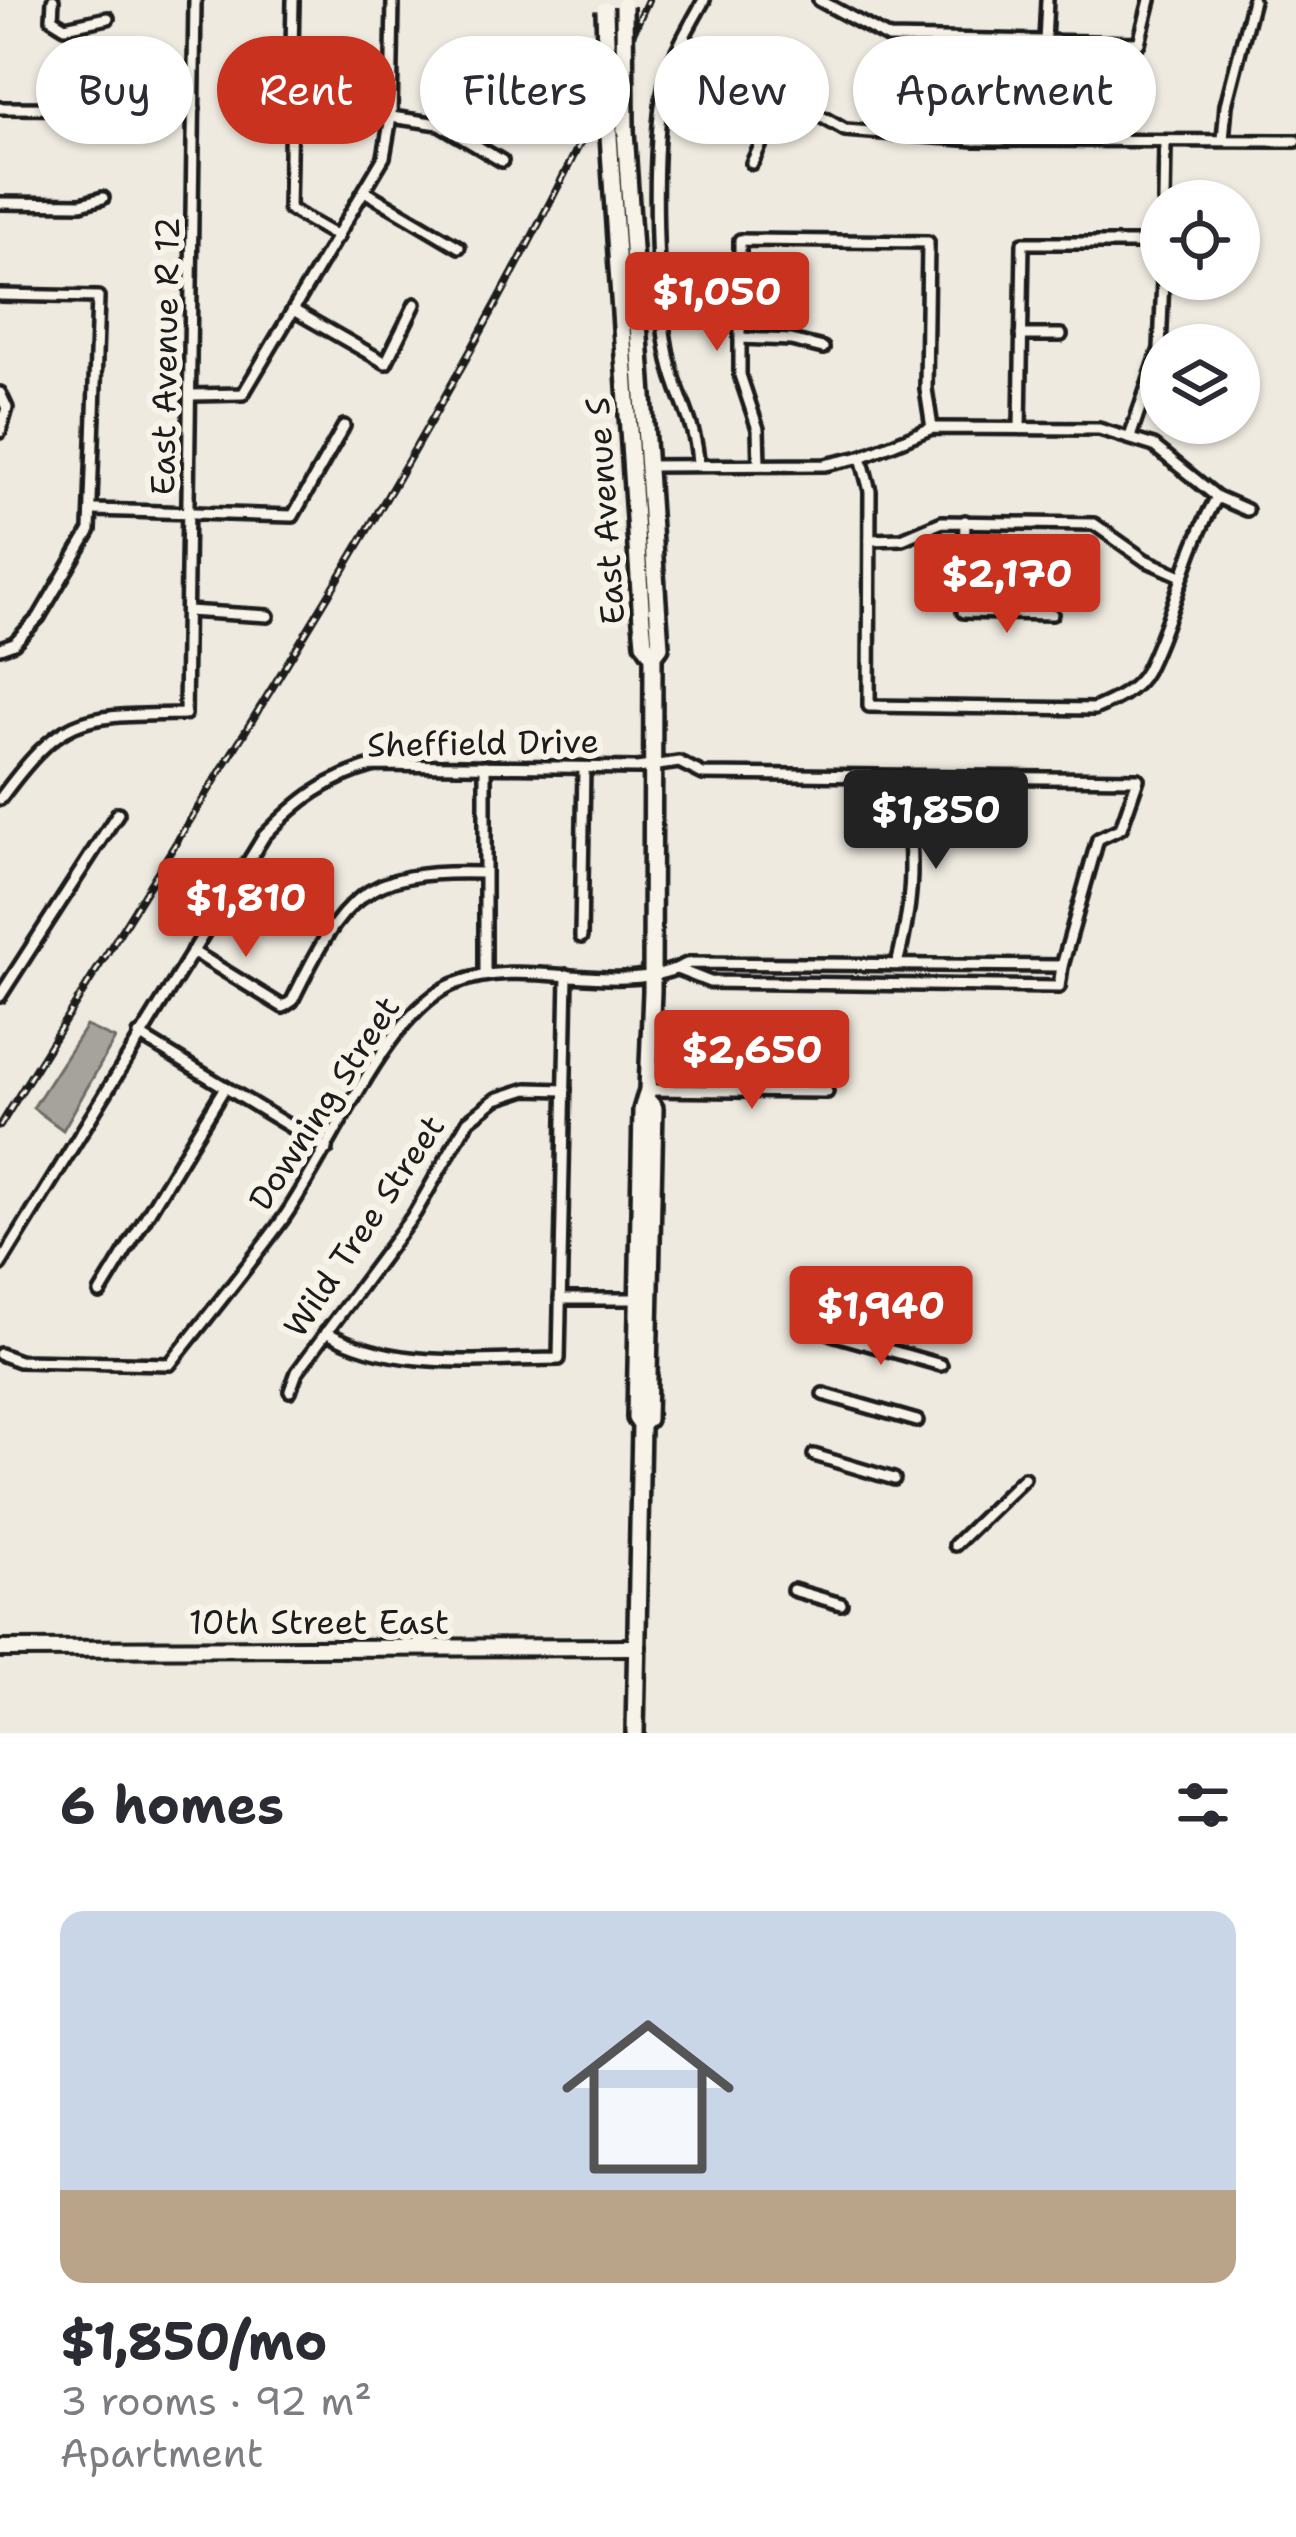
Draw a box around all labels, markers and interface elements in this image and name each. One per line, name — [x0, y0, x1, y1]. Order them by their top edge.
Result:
chip: Buy — [36, 36, 193, 144]
chip: Rent — [217, 36, 396, 144]
chip: Filters — [420, 36, 630, 144]
chip: New — [654, 36, 829, 144]
chip: Apartment — [853, 36, 1156, 144]
map controls — [1140, 180, 1260, 444]
button: locate — [1140, 180, 1260, 300]
street label: East Avenue R 12 — [140, 216, 190, 496]
pin: $1,050 — [619, 252, 815, 354]
text: $1,050 — [652, 265, 782, 317]
button: layers — [1140, 324, 1260, 444]
street label: East Avenue S — [575, 396, 635, 626]
pin: $2,170 — [909, 534, 1105, 636]
text: $2,170 — [941, 547, 1073, 599]
street label: Sheffield Drive — [367, 718, 599, 768]
pin: $1,850 — [838, 770, 1034, 872]
text: $1,850 — [871, 783, 1001, 835]
pin: $1,810 — [148, 858, 344, 960]
text: $1,810 — [185, 871, 307, 923]
street label: Downing Street — [238, 987, 410, 1219]
pin: $2,650 — [654, 1010, 850, 1112]
text: $2,650 — [681, 1023, 823, 1075]
street label: Wild Tree Street — [273, 1106, 455, 1346]
pin: $1,940 — [783, 1266, 979, 1368]
text: $1,940 — [817, 1279, 945, 1331]
street label: 10th Street East — [189, 1600, 449, 1645]
text: 6 homes — [60, 1771, 284, 1839]
icon: filters — [1170, 1772, 1236, 1838]
icon: home — [540, 1989, 756, 2205]
text: $1,850/mo — [60, 2307, 327, 2375]
text: 3 rooms · 92 m² — [60, 2375, 372, 2427]
text: Apartment — [60, 2427, 263, 2479]

